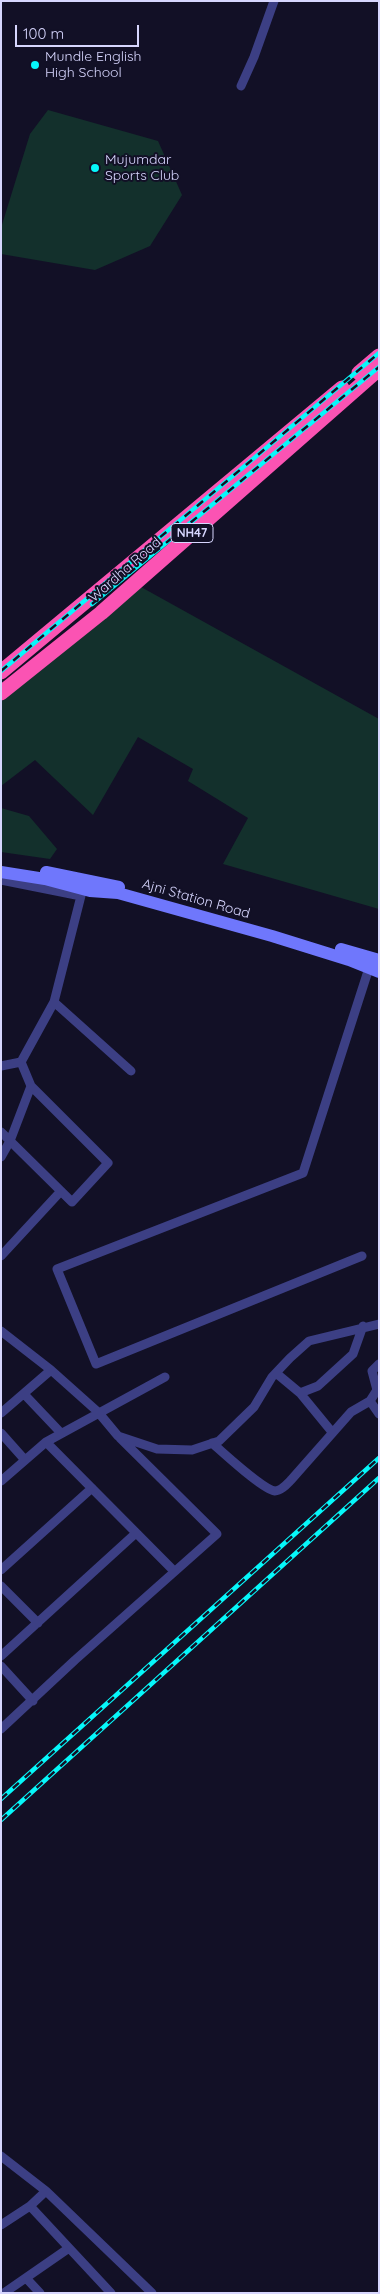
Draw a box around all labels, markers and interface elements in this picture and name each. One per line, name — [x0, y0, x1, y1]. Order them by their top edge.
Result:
scale bar — [18, 15, 141, 47]
text: 100 m — [23, 24, 64, 43]
place label: Mundle English High School — [45, 49, 141, 82]
marker: Mundle English High School — [29, 59, 41, 71]
place label: Mujumdar Sports Club — [105, 152, 179, 184]
marker: Mujumdar Sports Club — [89, 162, 101, 174]
road number: NH47 — [171, 524, 213, 542]
street label: Wardha Road — [85, 534, 165, 606]
street label: Ajni Station Road — [140, 876, 252, 922]

